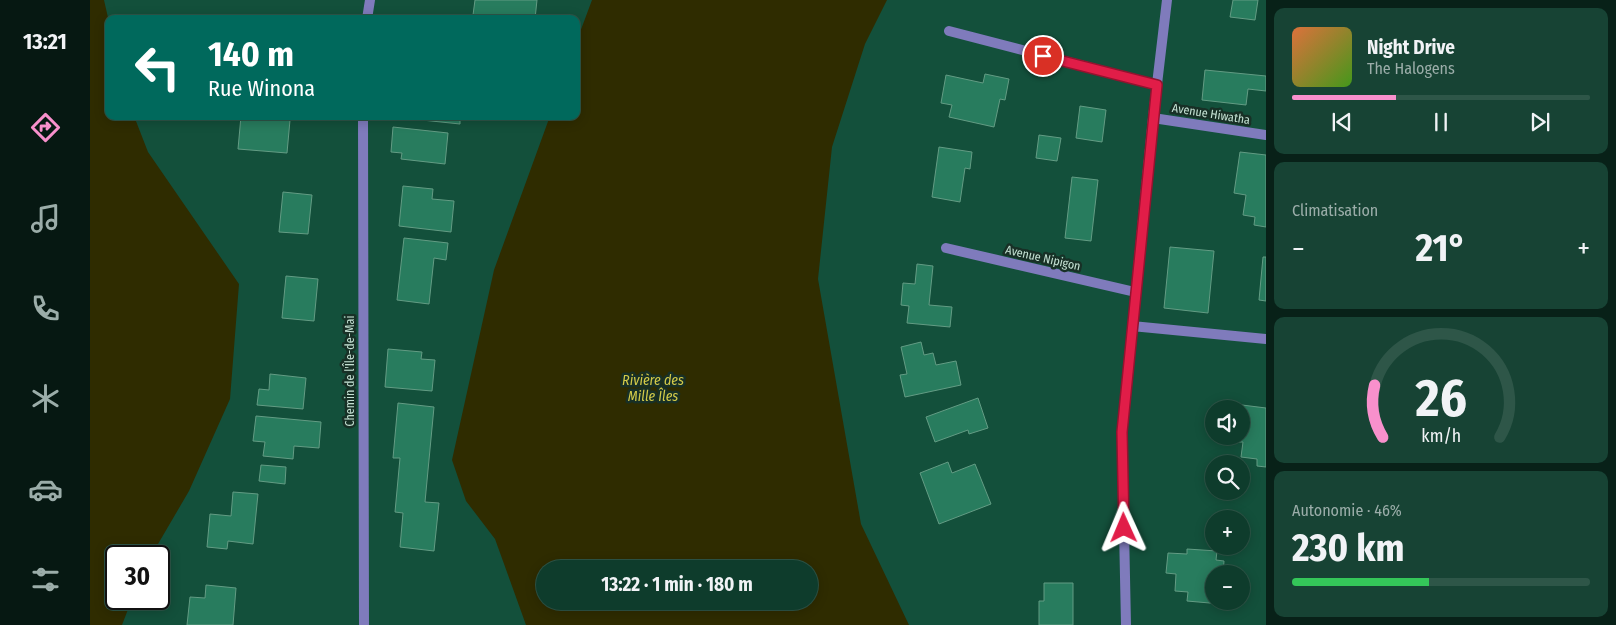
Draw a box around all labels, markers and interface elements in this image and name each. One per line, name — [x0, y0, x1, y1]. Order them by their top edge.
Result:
text: 13:21 — [23, 28, 67, 55]
text: 140 m — [208, 33, 294, 75]
icon: left — [125, 35, 190, 100]
pin — [1022, 35, 1064, 77]
text: Night Drive — [1367, 36, 1455, 59]
icon: arrive — [1029, 42, 1057, 70]
text: The Halogens — [1367, 59, 1455, 78]
text: Rue Winona — [208, 75, 315, 102]
street label: Avenue Hiwatha — [1171, 101, 1251, 127]
icon: previous — [1328, 108, 1356, 136]
icon: pause — [1427, 108, 1455, 136]
icon: next — [1526, 108, 1554, 136]
icon: directions — [28, 110, 63, 145]
icon: music — [28, 201, 63, 236]
text: Climatisation — [1292, 201, 1378, 220]
text: 21° — [1416, 225, 1466, 271]
text: − — [1292, 232, 1305, 265]
text: + — [1577, 232, 1590, 265]
street label: Avenue Nipigon — [1004, 243, 1082, 273]
icon: phone — [28, 291, 63, 326]
street label: Chemin de l'Île-de-Mai — [342, 315, 357, 427]
text: 26 — [1414, 367, 1467, 430]
water label: Rivière des Mille Îles — [622, 372, 684, 405]
icon: climate — [28, 381, 63, 416]
map controls — [1205, 400, 1250, 610]
button: sound — [1205, 400, 1250, 445]
text: km/h — [1421, 425, 1461, 447]
button: search — [1205, 455, 1250, 500]
icon: car — [28, 472, 63, 507]
position arrow — [1097, 501, 1149, 553]
text: Autonomie · 46% — [1292, 501, 1402, 520]
button: + — [1205, 510, 1250, 555]
text: 230 km — [1292, 525, 1405, 571]
speed limit sign: 30 — [105, 545, 170, 610]
icon: filters — [28, 562, 63, 597]
button: − — [1205, 565, 1250, 610]
text: 13:22 · 1 min · 180 m — [601, 573, 753, 596]

